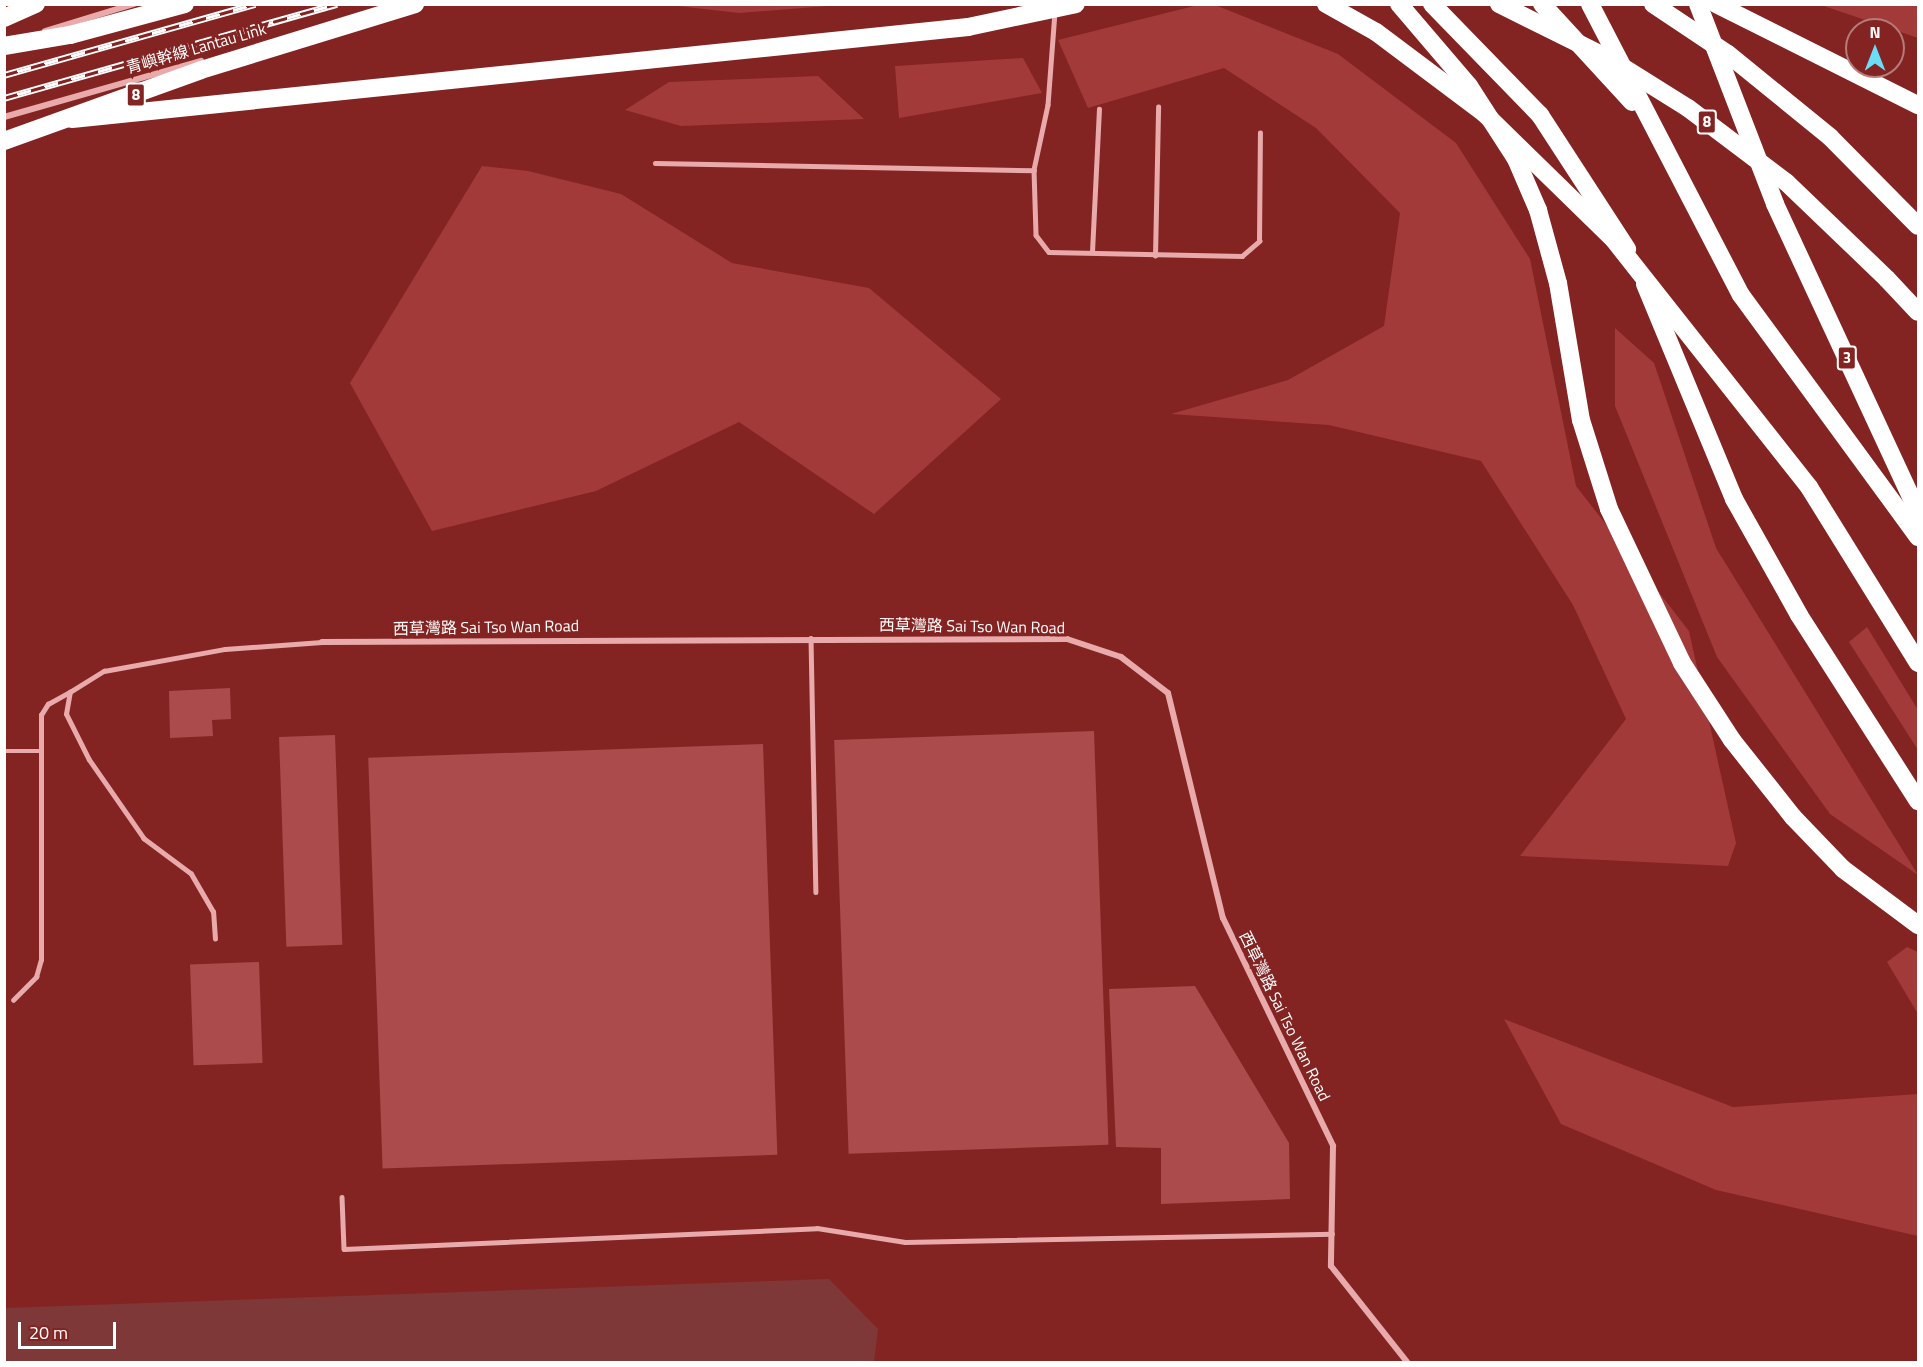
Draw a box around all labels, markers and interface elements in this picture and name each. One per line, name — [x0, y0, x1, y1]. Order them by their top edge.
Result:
north arrow — [1845, 18, 1905, 78]
street label: 青嶼幹線 Lantau Link — [124, 19, 268, 77]
text: N — [1869, 20, 1881, 44]
road number: 8 — [126, 83, 146, 107]
road number: 8 — [1696, 110, 1718, 134]
road number: 3 — [1836, 346, 1858, 370]
street label: 西草灣路 Sai Tso Wan Road — [879, 615, 1065, 637]
street label: 西草灣路 Sai Tso Wan Road — [393, 616, 579, 638]
street label: 西草灣路 Sai Tso Wan Road — [1236, 928, 1334, 1104]
scale bar — [21, 1310, 118, 1348]
text: 20 m — [29, 1319, 68, 1346]

